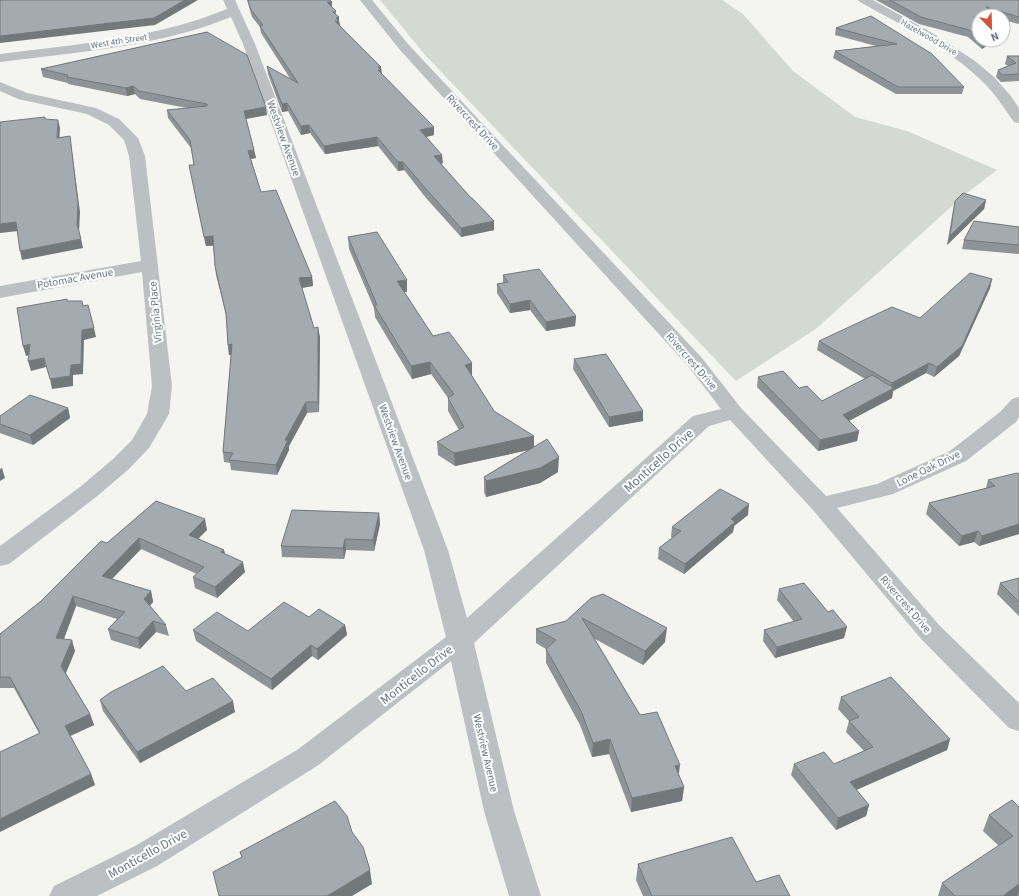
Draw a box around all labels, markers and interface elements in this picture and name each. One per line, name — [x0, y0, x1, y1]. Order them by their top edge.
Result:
north arrow — [971, 8, 1011, 48]
street label: Hazelwood Drive — [898, 16, 960, 59]
text: N — [988, 28, 1001, 45]
street label: West 4th Street — [90, 31, 148, 52]
street label: Rivercrest Drive — [443, 91, 503, 154]
street label: Westview Avenue — [263, 98, 304, 179]
street label: Potomac Avenue — [36, 264, 115, 293]
street label: Virginia Place — [145, 280, 166, 343]
street label: Rivercrest Drive — [662, 329, 721, 394]
street label: Westview Avenue — [375, 402, 416, 483]
street label: Monticello Drive — [620, 425, 697, 497]
street label: Lone Oak Drive — [894, 446, 963, 490]
street label: Rivercrest Drive — [876, 572, 935, 637]
street label: Monticello Drive — [376, 641, 457, 709]
street label: Westview Avenue — [469, 713, 502, 794]
street label: Monticello Drive — [105, 825, 190, 883]

